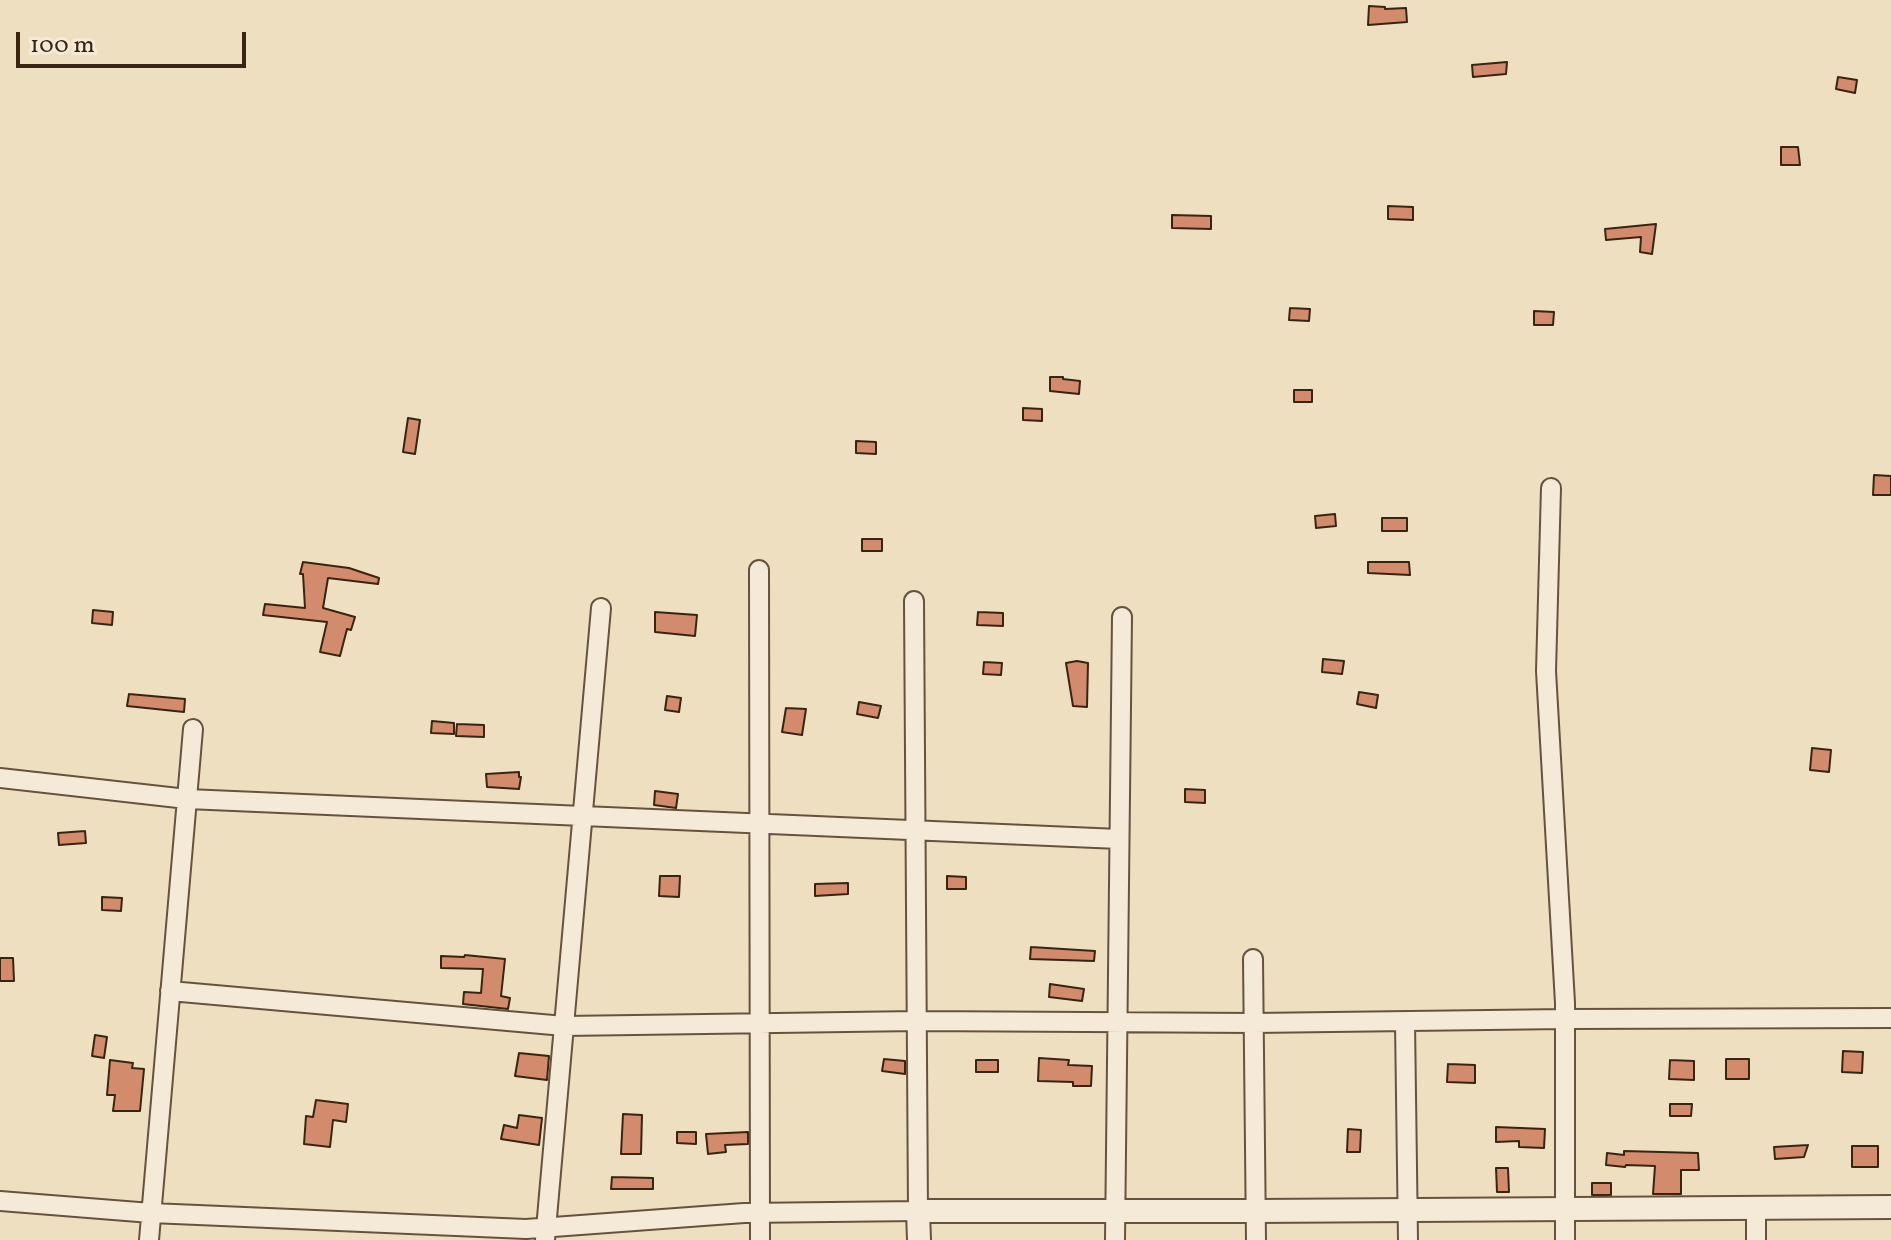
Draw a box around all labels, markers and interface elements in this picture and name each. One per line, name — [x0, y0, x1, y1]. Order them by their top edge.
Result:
scale bar — [20, 16, 250, 66]
text: 100 m — [30, 29, 95, 63]

